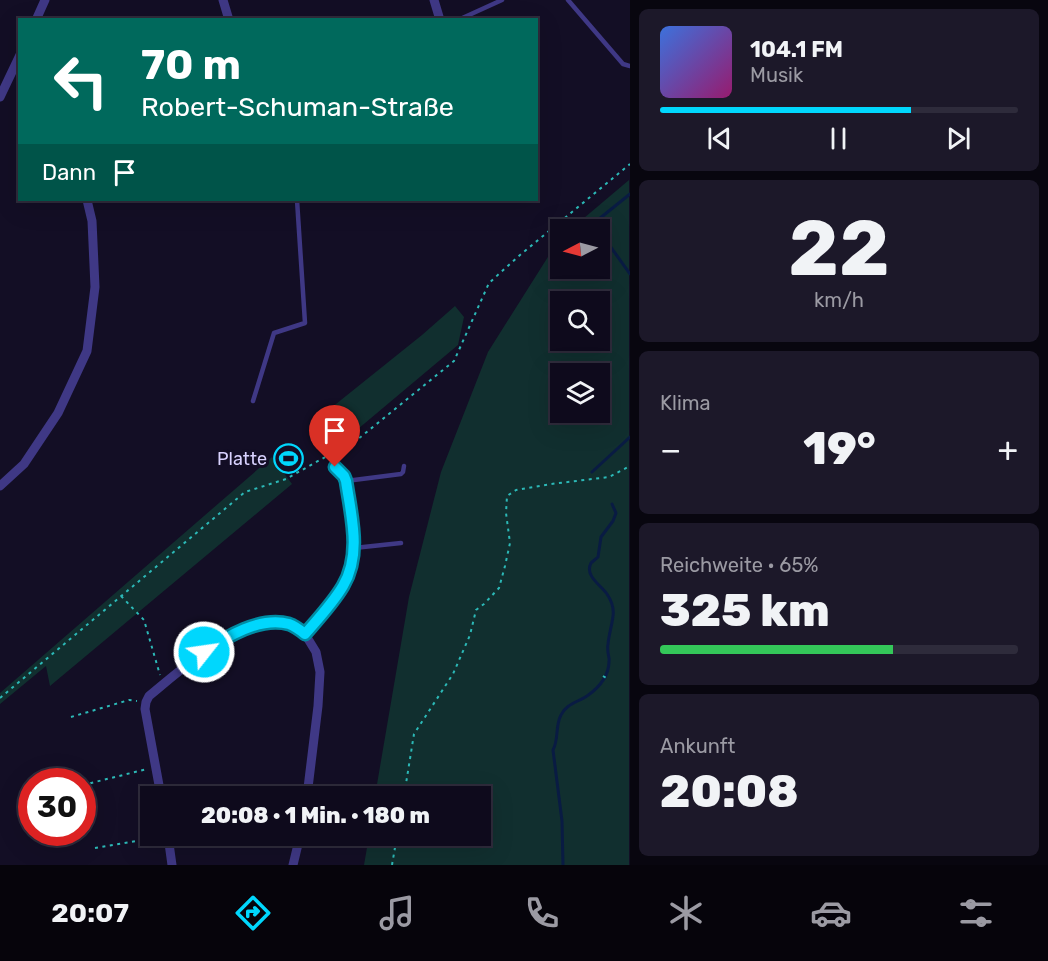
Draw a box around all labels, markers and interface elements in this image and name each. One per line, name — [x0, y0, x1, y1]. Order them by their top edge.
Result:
text: 104.1 FM — [750, 36, 843, 63]
text: 70 m — [141, 40, 241, 90]
icon: left — [42, 42, 120, 120]
text: Musik — [750, 63, 803, 87]
text: Robert-Schuman-Straße — [141, 91, 454, 123]
icon: previous — [703, 122, 736, 155]
icon: pause — [822, 122, 855, 155]
icon: next — [942, 122, 975, 155]
icon: arrive — [108, 156, 141, 189]
text: Dann — [42, 159, 96, 186]
text: 22 — [788, 202, 890, 295]
north arrow — [550, 219, 610, 279]
map controls — [550, 219, 610, 423]
text: km/h — [814, 288, 864, 312]
button: search — [550, 291, 610, 351]
button: layers — [550, 363, 610, 423]
text: Klima — [660, 391, 711, 415]
pin — [309, 405, 360, 467]
icon: arrive — [318, 414, 351, 447]
text: 19° — [803, 422, 876, 475]
text: − — [660, 430, 681, 469]
text: + — [997, 430, 1018, 469]
sports icon: Platte — [272, 443, 304, 475]
place label: Platte — [217, 448, 267, 470]
text: Reichweite · 65% — [660, 553, 818, 577]
text: 325 km — [660, 584, 830, 637]
position arrow — [172, 620, 236, 684]
text: Ankunft — [660, 734, 735, 758]
text: 20:08 — [660, 765, 798, 818]
speed limit sign: 30 — [18, 768, 96, 846]
text: 20:08 · 1 Min. · 180 m — [201, 802, 430, 829]
icon: directions — [232, 892, 274, 934]
icon: music — [376, 892, 418, 934]
icon: phone — [521, 892, 563, 934]
icon: climate — [665, 892, 707, 934]
icon: car — [810, 892, 852, 934]
icon: filters — [955, 892, 997, 934]
text: 20:07 — [51, 897, 129, 929]

